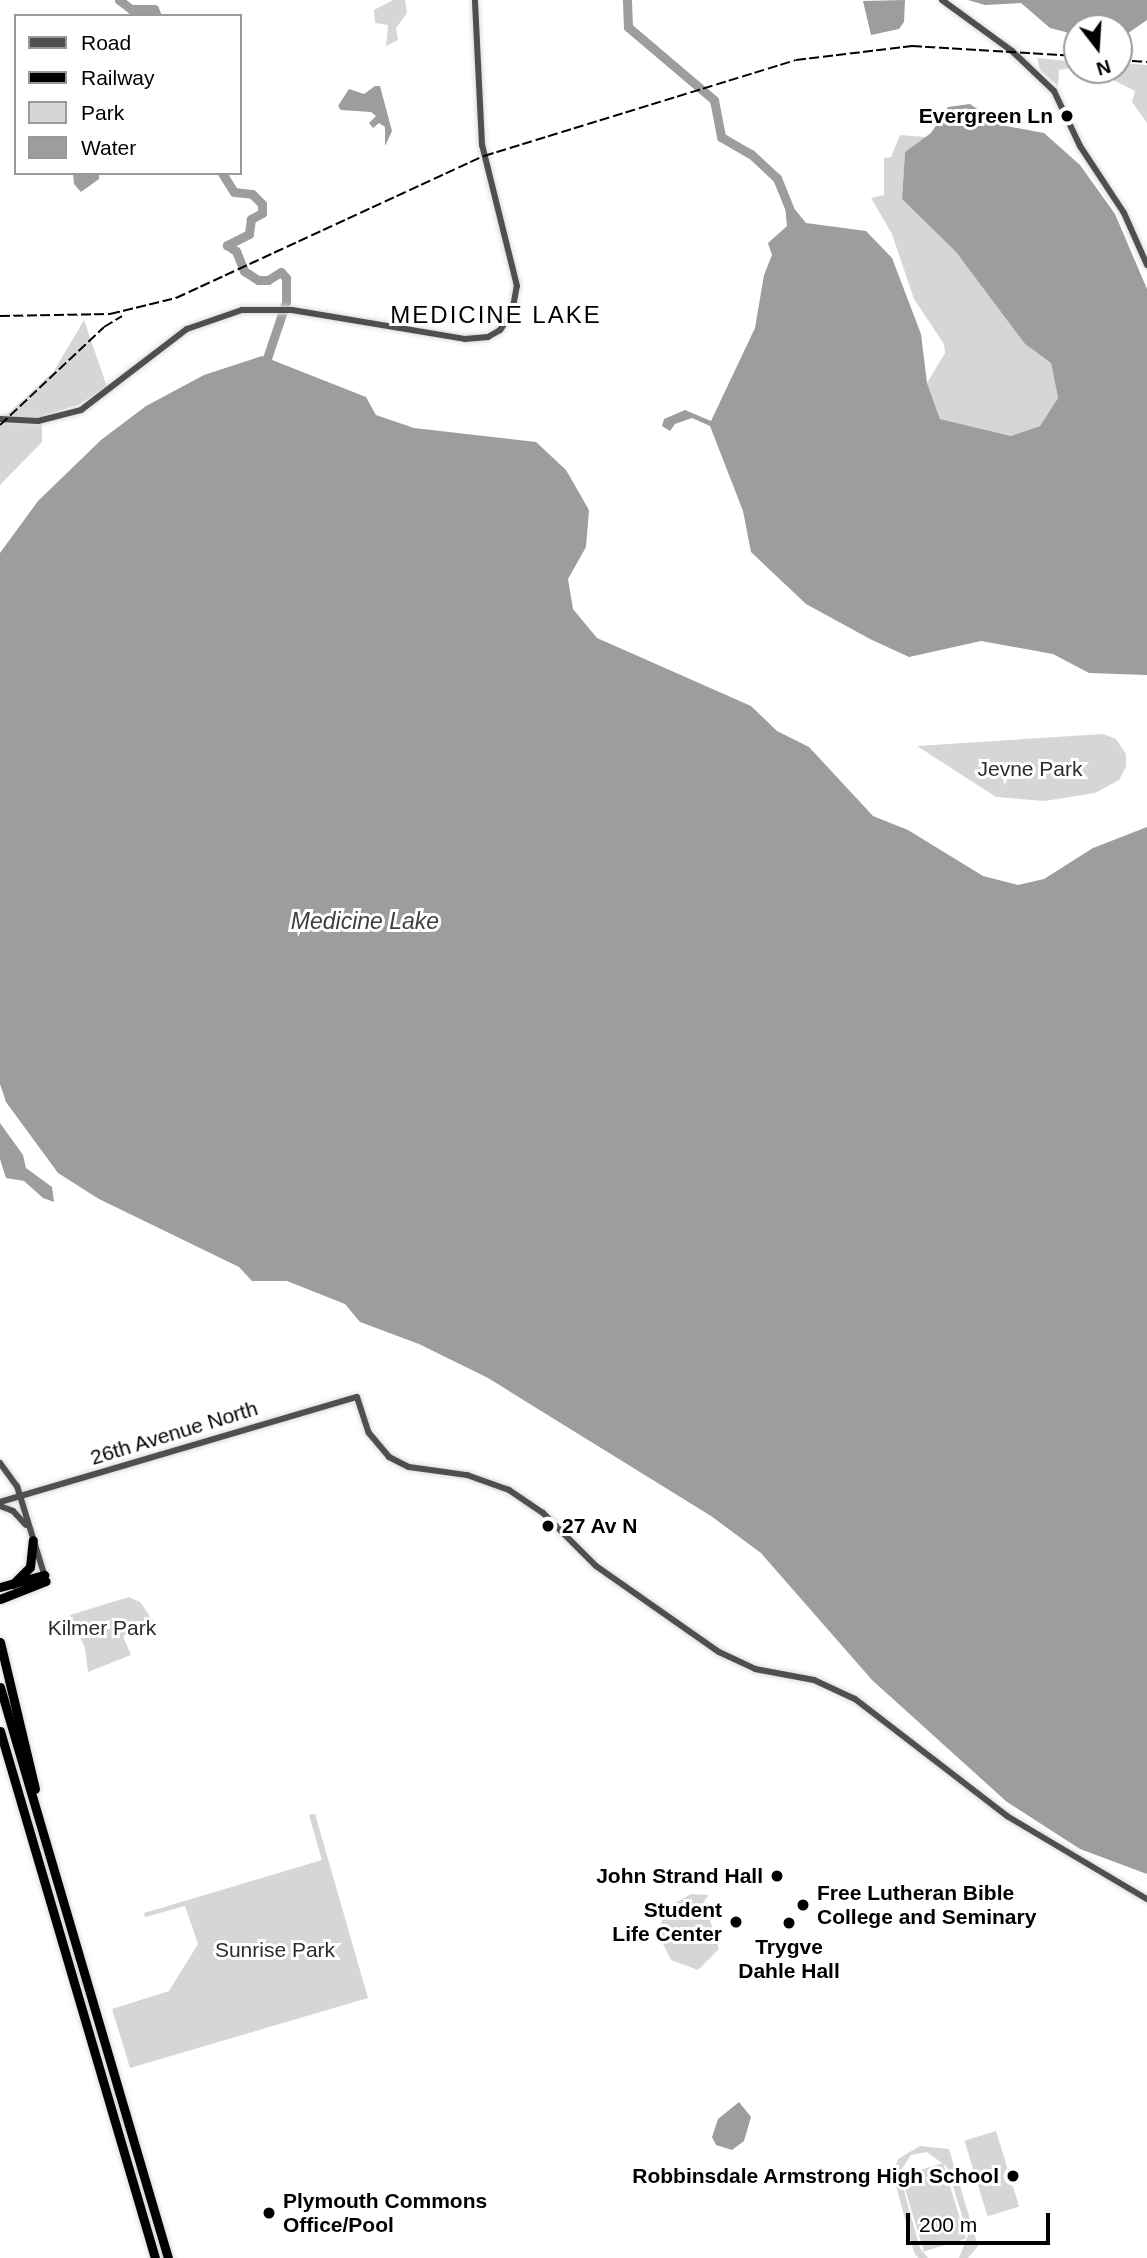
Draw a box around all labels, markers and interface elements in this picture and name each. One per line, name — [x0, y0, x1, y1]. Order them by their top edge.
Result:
legend — [14, 14, 242, 175]
north arrow — [1063, 14, 1133, 84]
text: Road — [81, 31, 131, 54]
text: N — [1094, 56, 1113, 80]
text: Railway — [81, 66, 155, 89]
text: Park — [81, 101, 124, 124]
place label: Evergreen Ln — [919, 103, 1053, 129]
marker: Evergreen Ln — [1059, 108, 1075, 124]
text: Water — [81, 136, 136, 159]
district label: MEDICINE LAKE — [392, 301, 600, 329]
park label: Jevne Park — [977, 756, 1083, 782]
water label: Medicine Lake — [291, 907, 439, 935]
street label: 26th Avenue North — [87, 1395, 261, 1471]
place label: 27 Av N — [562, 1513, 638, 1539]
marker: 27 Av N — [540, 1518, 556, 1534]
park label: Kilmer Park — [48, 1615, 156, 1641]
place label: John Strand Hall — [596, 1863, 763, 1889]
marker: John Strand Hall — [769, 1868, 785, 1884]
place label: Free Lutheran Bible College and Seminary — [817, 1880, 1036, 1930]
place label: Student Life Center — [612, 1897, 722, 1947]
marker: Free Lutheran Bible College and Seminary — [795, 1897, 811, 1913]
marker: Student Life Center — [728, 1914, 744, 1930]
marker: Trygve Dahle Hall — [781, 1915, 797, 1931]
place label: Trygve Dahle Hall — [738, 1934, 840, 1984]
park label: Sunrise Park — [215, 1937, 335, 1963]
place label: Robbinsdale Armstrong High School — [631, 2163, 999, 2189]
marker: Robbinsdale Armstrong High School — [1005, 2168, 1021, 2184]
place label: Plymouth Commons Office/Pool — [283, 2188, 487, 2238]
scale bar — [909, 2198, 1052, 2242]
marker: Plymouth Commons Office/Pool — [261, 2205, 277, 2221]
text: 200 m — [919, 2213, 977, 2236]

